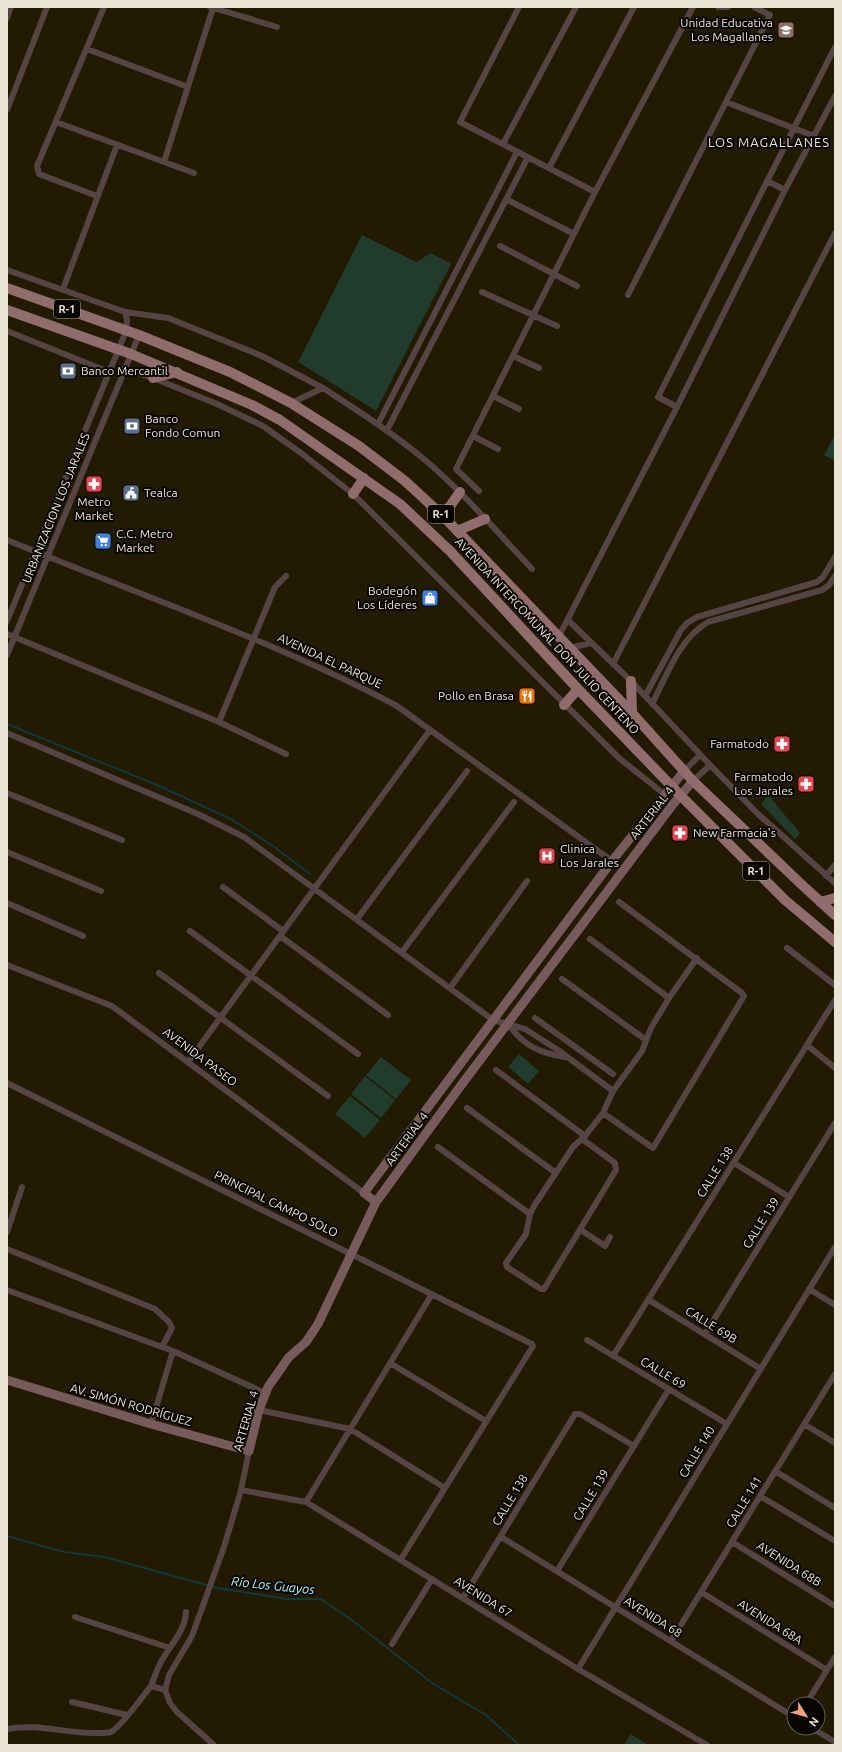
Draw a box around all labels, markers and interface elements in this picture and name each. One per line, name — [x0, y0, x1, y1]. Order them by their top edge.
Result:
place label: Unidad Educativa Los Magallanes — [680, 16, 773, 43]
school or university icon: Unidad Educativa Los Magallanes — [776, 20, 796, 40]
district label: LOS MAGALLANES — [708, 135, 830, 149]
road number: R-1 — [54, 300, 80, 318]
bank icon: Banco Mercantil — [58, 361, 78, 381]
place label: Banco Mercantil — [81, 364, 168, 377]
place label: Banco Fondo Comun — [145, 412, 220, 439]
bank icon: Banco Fondo Comun — [122, 416, 142, 436]
street label: URBANIZACION LOS JARALES — [19, 431, 92, 585]
pharmacy icon: Metro Market — [84, 474, 104, 494]
public building icon: Tealca — [121, 483, 141, 503]
place label: Tealca — [144, 486, 178, 499]
place label: Metro Market — [75, 495, 113, 522]
road number: R-1 — [428, 505, 454, 523]
place label: C.C. Metro Market — [116, 527, 173, 554]
supermarket icon: C.C. Metro Market — [93, 531, 113, 551]
street label: AVENIDA INTERCOMUNAL DON JULIO CENTENO — [453, 535, 642, 736]
place label: Bodegón Los Líderes — [357, 584, 417, 611]
shop icon: Bodegón Los Líderes — [420, 588, 440, 608]
street label: AVENIDA EL PARQUE — [276, 631, 385, 691]
restaurant icon: Pollo en Brasa — [517, 686, 537, 706]
place label: Pollo en Brasa — [438, 689, 514, 702]
pharmacy icon: Farmatodo — [772, 734, 792, 754]
place label: Farmatodo — [710, 737, 769, 750]
place label: Farmatodo Los Jarales — [734, 770, 793, 797]
pharmacy icon: Farmatodo Los Jarales — [796, 774, 816, 794]
street label: ARTERIAL 4 — [627, 784, 676, 841]
pharmacy icon: New Farmacia's — [670, 823, 690, 843]
place label: New Farmacia's — [693, 826, 776, 839]
place label: Clinica Los Jarales — [560, 842, 619, 869]
hospital icon: Clinica Los Jarales — [537, 846, 557, 866]
road number: R-1 — [743, 862, 769, 880]
street label: AVENIDA PASEO — [161, 1025, 240, 1089]
street label: ARTERIAL 4 — [383, 1109, 430, 1168]
street label: CALLE 138 — [694, 1144, 735, 1200]
street label: PRINCIPAL CAMPO SOLO — [212, 1168, 340, 1239]
street label: CALLE 139 — [740, 1195, 781, 1251]
street label: CALLE 69B — [683, 1304, 739, 1346]
street label: CALLE 69 — [638, 1354, 688, 1391]
street label: AV. SIMÓN RODRÍGUEZ — [69, 1381, 194, 1428]
street label: ARTERIAL 4 — [231, 1389, 260, 1453]
street label: CALLE 140 — [676, 1424, 717, 1480]
street label: CALLE 139 — [570, 1467, 611, 1523]
street label: CALLE 138 — [489, 1472, 530, 1528]
street label: CALLE 141 — [723, 1474, 764, 1530]
street label: AVENIDA 68B — [755, 1539, 824, 1588]
water label: Río Los Guayos — [231, 1574, 316, 1596]
street label: AVENIDA 67 — [452, 1574, 515, 1619]
street label: AVENIDA 68 — [622, 1594, 685, 1640]
street label: AVENIDA 68A — [736, 1597, 805, 1647]
north arrow — [786, 1696, 826, 1736]
text: N — [807, 1715, 821, 1729]

